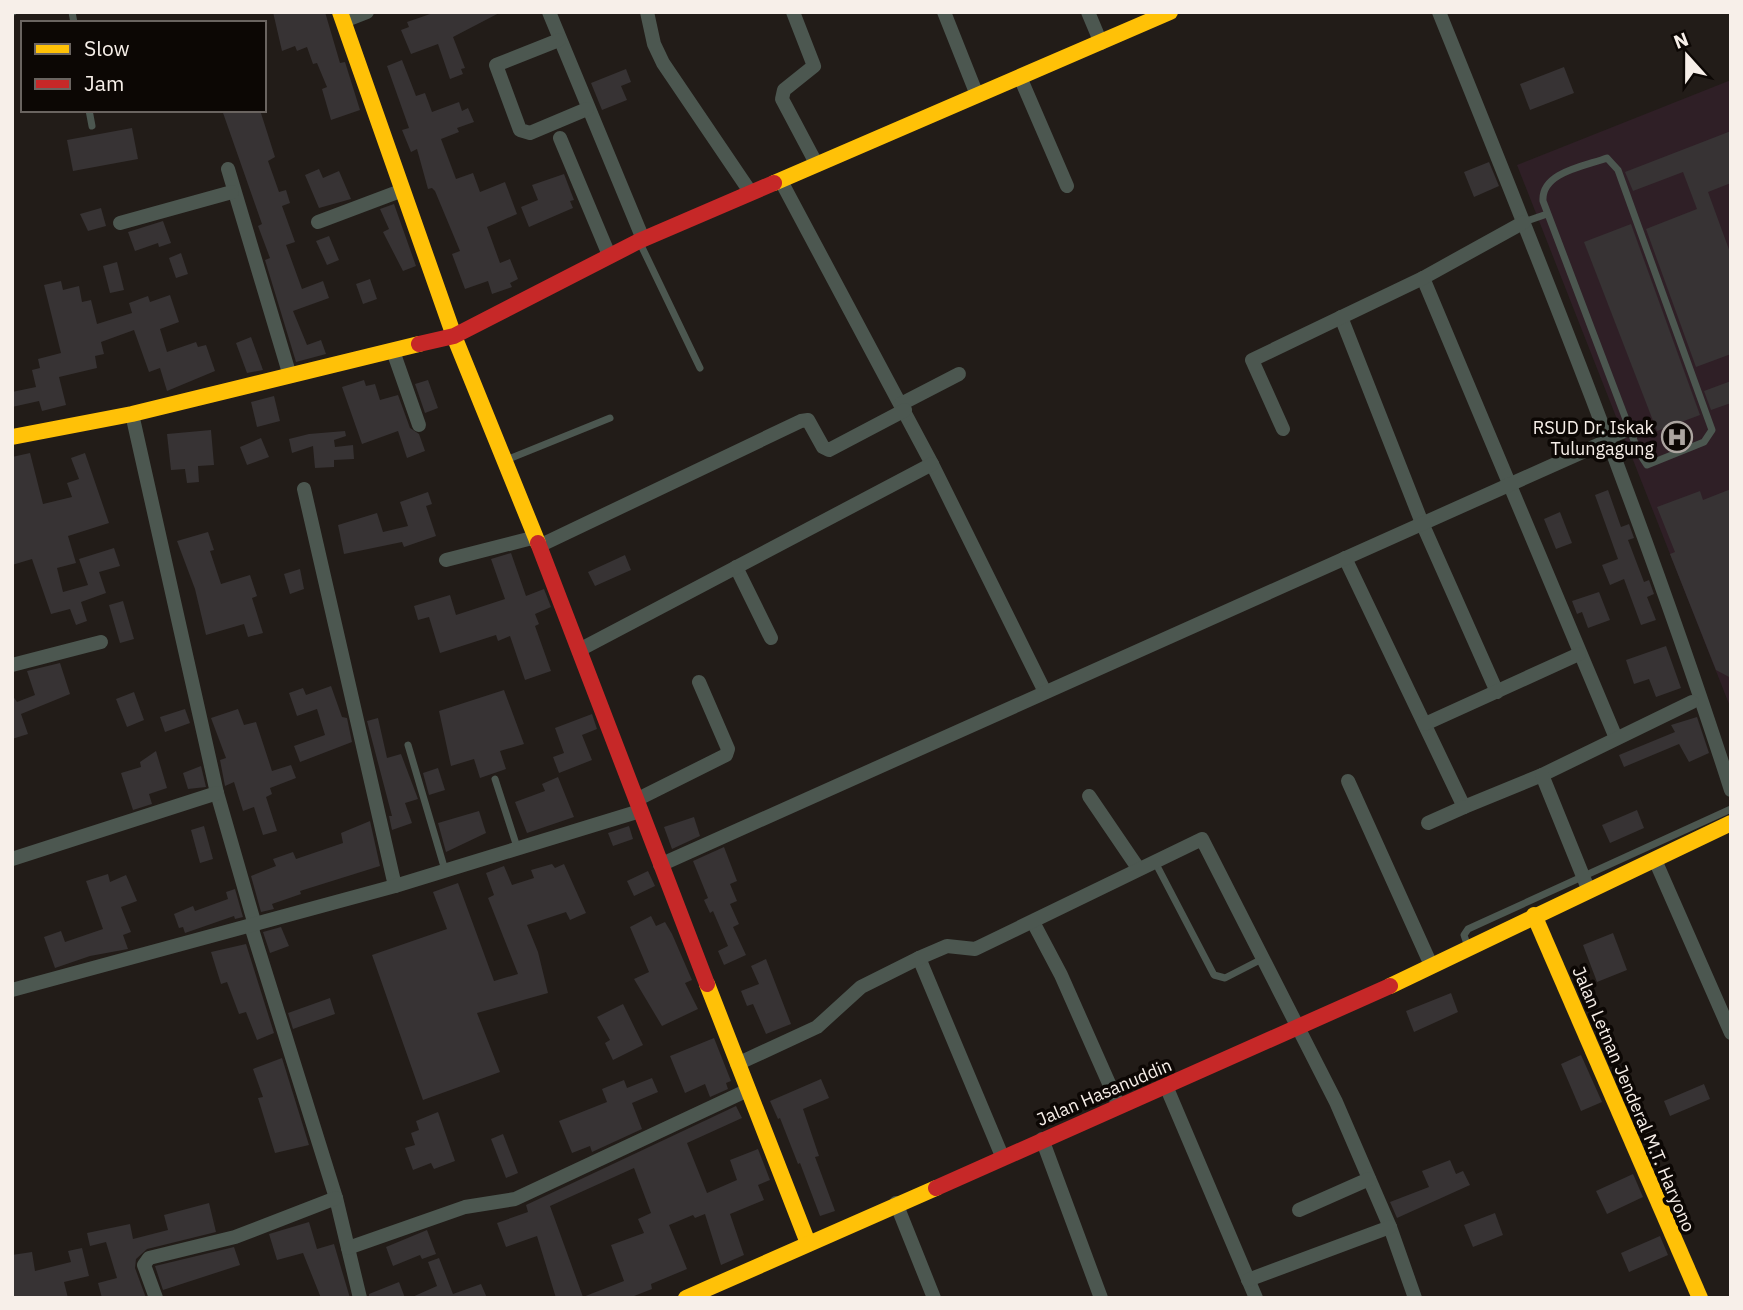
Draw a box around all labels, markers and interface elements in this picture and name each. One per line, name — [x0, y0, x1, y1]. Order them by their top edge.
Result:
legend — [21, 21, 266, 112]
north arrow — [1652, 21, 1722, 91]
text: N — [1670, 26, 1692, 54]
text: Slow — [84, 34, 130, 62]
text: Jam — [84, 69, 124, 97]
place label: RSUD Dr. Iskak Tulungagung — [1533, 416, 1655, 460]
hospital icon: RSUD Dr. Iskak Tulungagung — [1660, 420, 1694, 454]
street label: Jalan Letnan Jenderal M.T. Haryono — [1567, 963, 1701, 1235]
street label: Jalan Hasanuddin — [1033, 1053, 1175, 1131]

